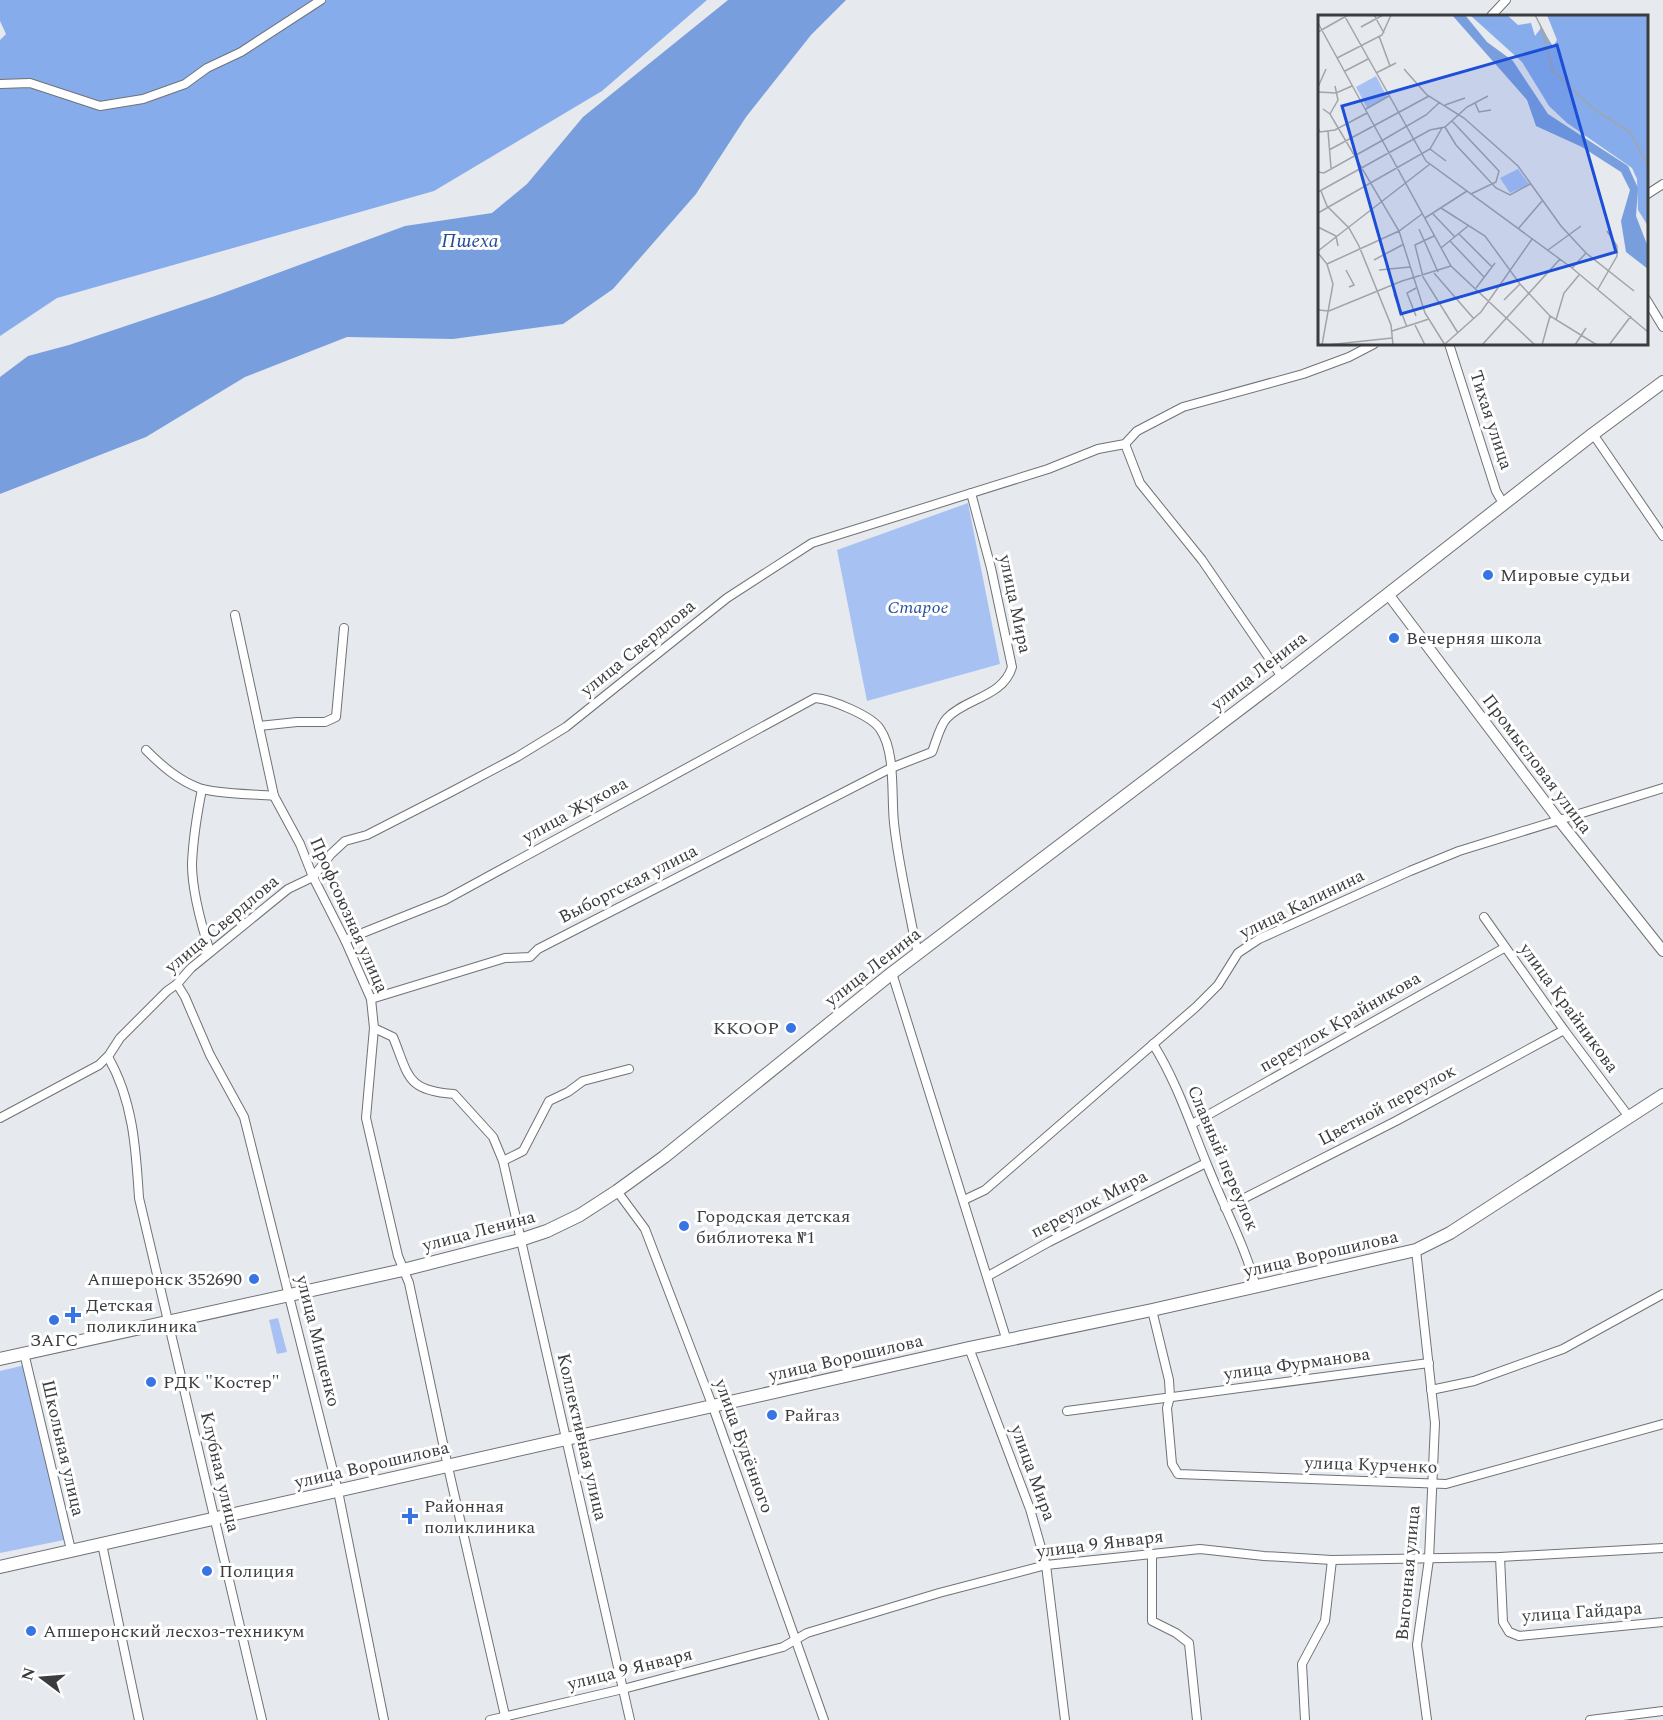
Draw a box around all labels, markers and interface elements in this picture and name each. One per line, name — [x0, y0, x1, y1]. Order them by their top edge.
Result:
inset map — [1318, 15, 1648, 345]
water label: Пшеха — [441, 226, 499, 256]
street label: Тихая улица — [1462, 367, 1520, 473]
street label: улица Мира — [991, 551, 1039, 656]
place label: Мировые судьи — [1500, 562, 1630, 589]
marker: Мировые судьи — [1481, 568, 1495, 582]
street label: улица Свердлова — [574, 593, 702, 704]
park label: Старое — [887, 594, 949, 621]
street label: улица Ленина — [1204, 625, 1313, 718]
place label: Вечерняя школа — [1406, 625, 1542, 652]
marker: Вечерняя школа — [1387, 631, 1401, 645]
street label: Промысловая улица — [1475, 688, 1599, 840]
street label: улица Жукова — [516, 770, 633, 851]
street label: Профсоюзная улица — [302, 833, 396, 998]
street label: Выборгская улица — [554, 837, 702, 931]
street label: улица Калинина — [1234, 862, 1369, 946]
street label: улица Свердлова — [158, 868, 285, 980]
street label: улица Ленина — [818, 921, 927, 1014]
street label: улица Крайникова — [1512, 937, 1626, 1079]
street label: переулок Крайникова — [1254, 964, 1426, 1079]
place label: ККООР — [713, 1015, 779, 1042]
marker: ККООР — [784, 1021, 798, 1035]
street label: Цветной переулок — [1313, 1057, 1461, 1153]
street label: Славный переулок — [1180, 1081, 1266, 1235]
street label: переулок Мира — [1026, 1163, 1152, 1245]
street label: улица Ленина — [419, 1203, 539, 1259]
place label: Городская детская библиотека №1 — [696, 1203, 850, 1251]
marker: Городская детская библиотека №1 — [677, 1219, 691, 1233]
street label: улица Ворошилова — [1240, 1223, 1401, 1285]
place label: Апшеронск 352690 — [87, 1266, 242, 1293]
street label: улица Мищенко — [288, 1271, 347, 1410]
marker: Апшеронск 352690 — [247, 1272, 261, 1286]
place label: Детская поликлиника — [86, 1292, 198, 1340]
marker: Детская поликлиника — [64, 1306, 82, 1324]
marker: ЗАГС — [47, 1313, 61, 1327]
place label: ЗАГС — [30, 1327, 78, 1354]
street label: улица Ворошилова — [765, 1327, 926, 1389]
street label: улица Фурманова — [1221, 1340, 1372, 1388]
street label: Коллективная улица — [550, 1351, 614, 1524]
place label: РДК "Костер" — [163, 1369, 280, 1396]
street label: улица Будённого — [707, 1374, 781, 1517]
marker: РДК "Костер" — [144, 1375, 158, 1389]
street label: Школьная улица — [34, 1377, 92, 1519]
place label: Райгаз — [784, 1402, 840, 1429]
marker: Райгаз — [765, 1408, 779, 1422]
street label: Клубная улица — [193, 1409, 247, 1535]
street label: улица Мира — [1003, 1420, 1063, 1525]
street label: улица Ворошилова — [291, 1434, 452, 1496]
street label: улица Курченко — [1303, 1449, 1438, 1481]
place label: Районная поликлиника — [424, 1493, 536, 1541]
street label: Выгонная улица — [1389, 1504, 1427, 1642]
marker: Районная поликлиника — [401, 1507, 419, 1525]
street label: улица 9 Января — [1034, 1523, 1165, 1565]
place label: Полиция — [219, 1558, 294, 1585]
marker: Полиция — [200, 1564, 214, 1578]
street label: улица Гайдара — [1520, 1594, 1643, 1630]
place label: Апшеронский лесхоз-техникум — [43, 1618, 305, 1645]
marker: Апшеронский лесхоз-техникум — [24, 1624, 38, 1638]
street label: улица 9 Января — [564, 1640, 695, 1698]
north arrow — [12, 1648, 72, 1708]
text: N — [15, 1665, 42, 1684]

